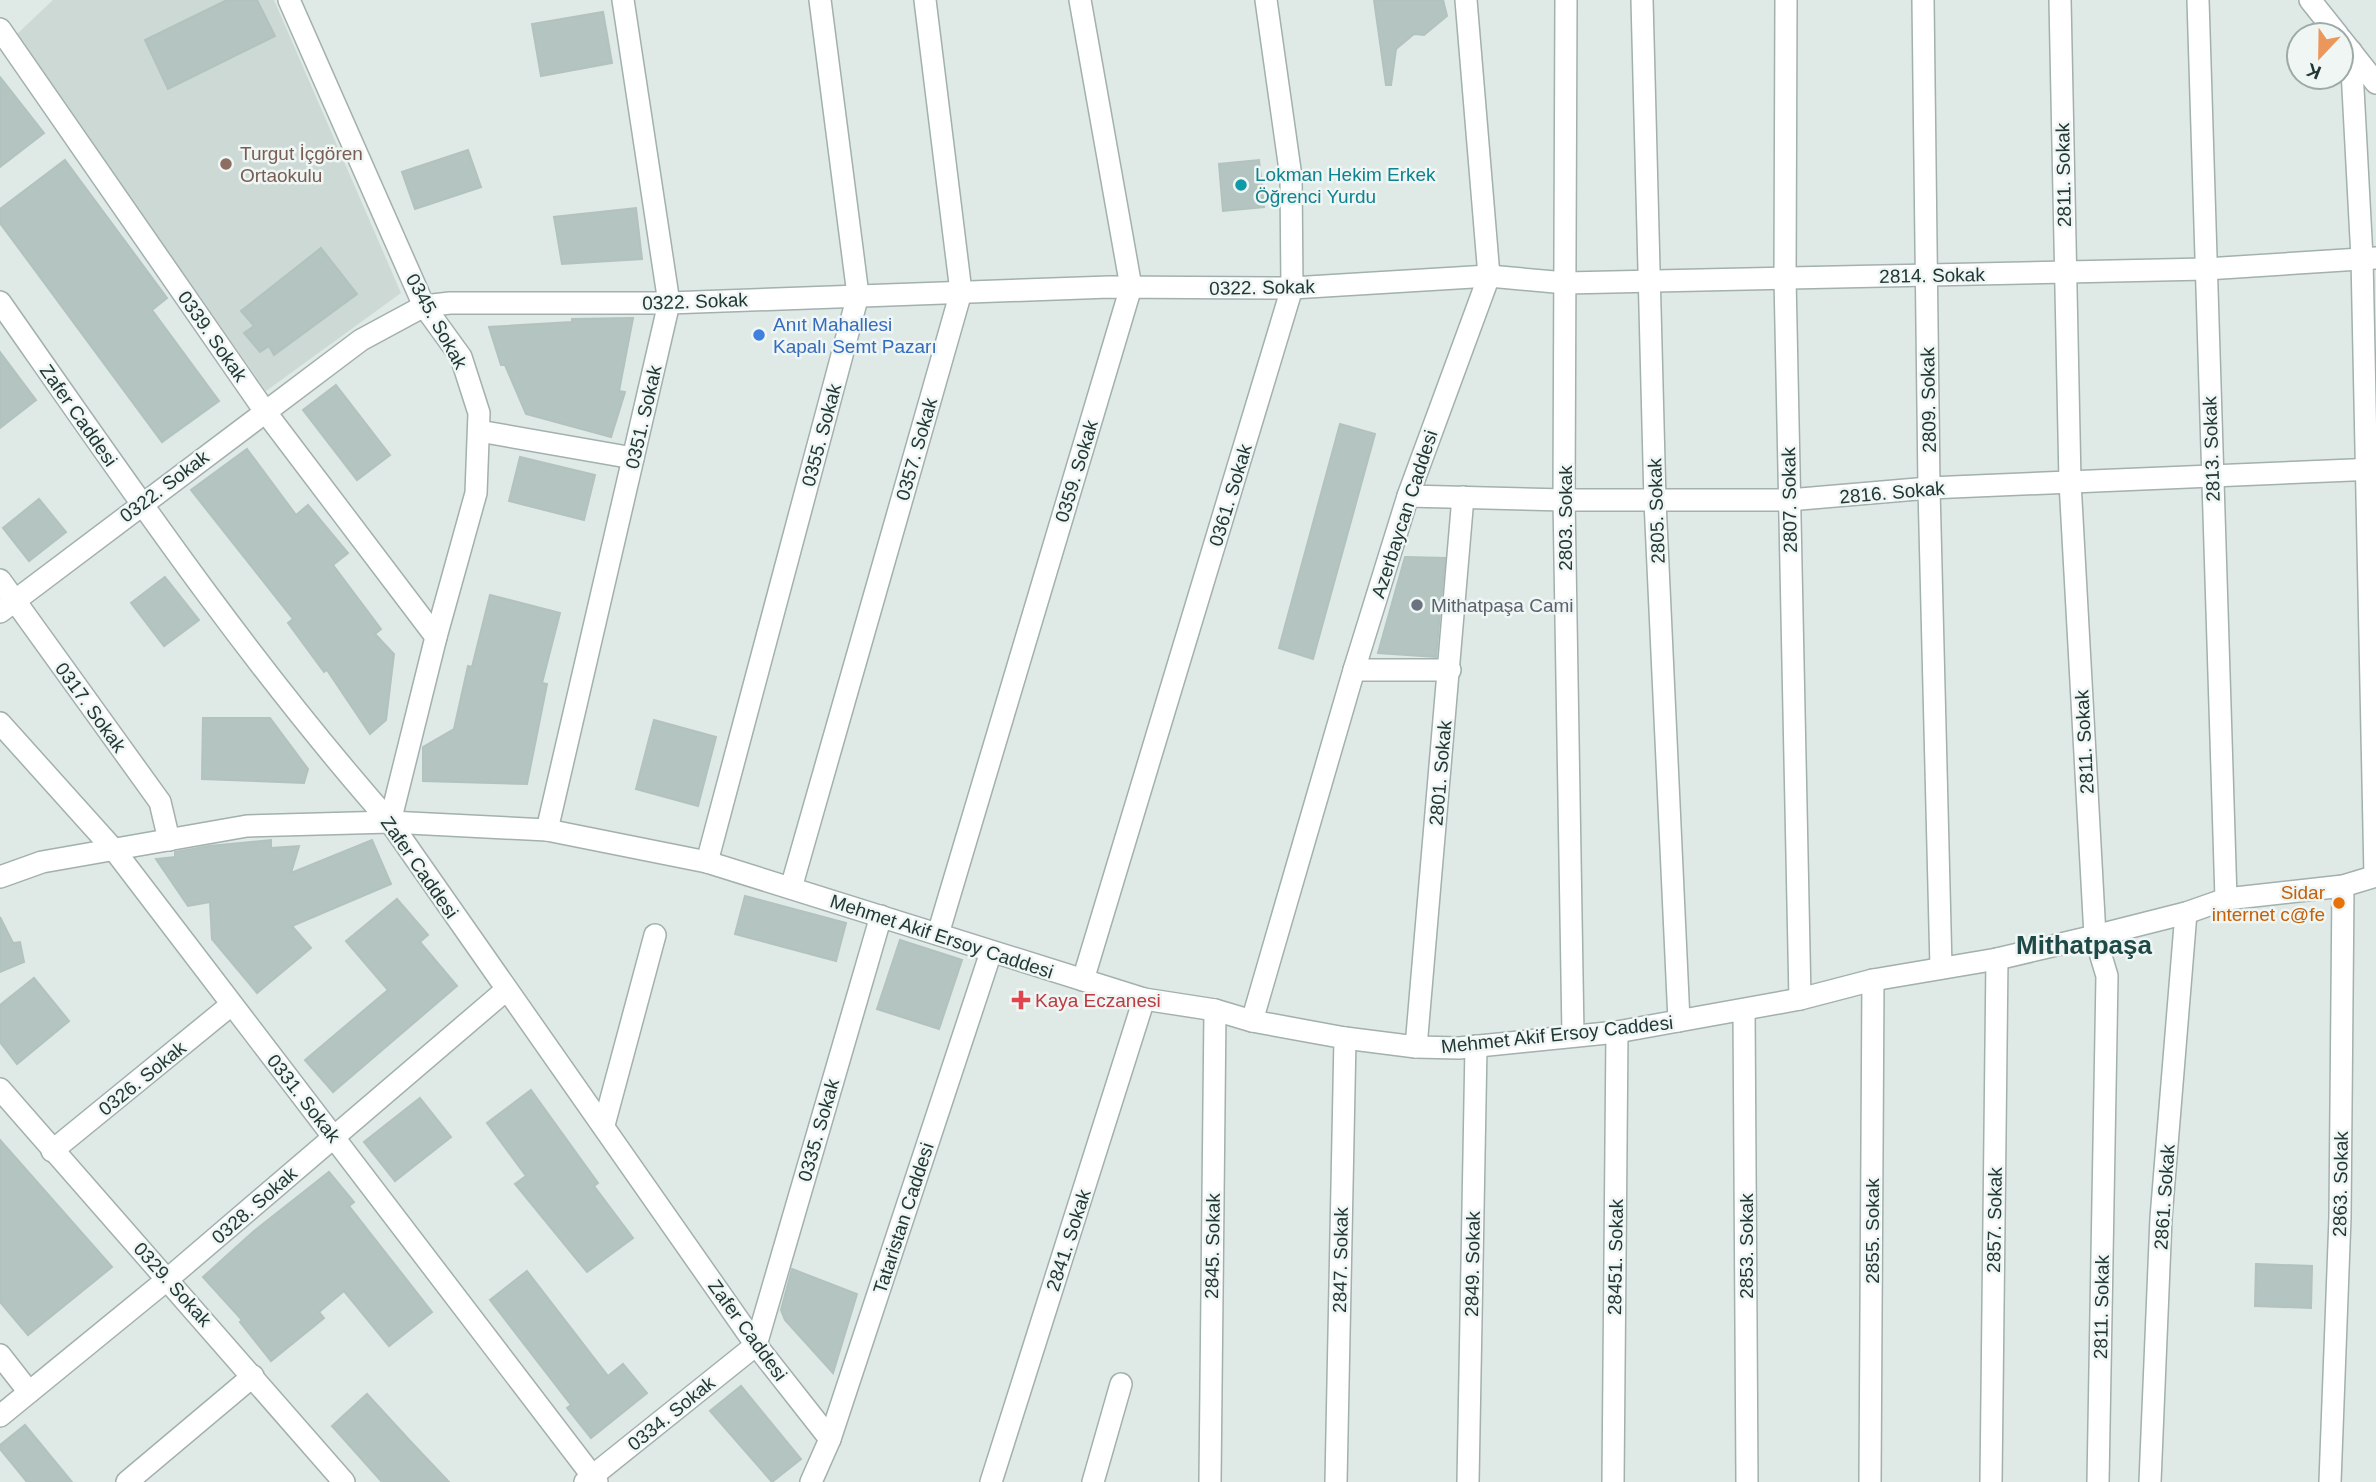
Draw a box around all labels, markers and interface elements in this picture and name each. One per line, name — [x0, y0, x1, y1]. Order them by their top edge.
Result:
north arrow — [2285, 21, 2355, 91]
text: K — [2303, 59, 2324, 84]
street label: 2811. Sokak — [2052, 122, 2075, 227]
place label: Turgut İçgören Ortaokulu — [240, 143, 363, 186]
marker: Turgut İçgören Ortaokulu — [218, 156, 234, 172]
place label: Lokman Hekim Erkek Öğrenci Yurdu — [1255, 164, 1436, 207]
marker: Lokman Hekim Erkek Öğrenci Yurdu — [1233, 177, 1249, 193]
street label: 2814. Sokak — [1879, 264, 1985, 287]
street label: 0345. Sokak — [402, 270, 472, 373]
street label: 0322. Sokak — [1209, 276, 1315, 299]
street label: 0339. Sokak — [174, 287, 252, 386]
street label: 0322. Sokak — [642, 289, 749, 314]
place label: Anıt Mahallesi Kapalı Semt Pazarı — [773, 314, 937, 357]
marker: Anıt Mahallesi Kapalı Semt Pazarı — [751, 327, 767, 343]
street label: 2809. Sokak — [1917, 347, 1940, 453]
street label: Zafer Caddesi — [36, 360, 121, 470]
street label: 0351. Sokak — [621, 363, 666, 471]
street label: 0355. Sokak — [798, 381, 845, 489]
street label: 0357. Sokak — [892, 395, 941, 503]
street label: 2813. Sokak — [2199, 395, 2224, 502]
street label: 0359. Sokak — [1051, 417, 1102, 525]
street label: Azerbaycan Caddesi — [1367, 428, 1442, 601]
street label: 0361. Sokak — [1205, 441, 1256, 549]
street label: 0322. Sokak — [116, 446, 213, 527]
street label: 2807. Sokak — [1778, 447, 1801, 553]
street label: 2805. Sokak — [1644, 457, 1669, 564]
street label: 2803. Sokak — [1555, 465, 1576, 571]
street label: 2816. Sokak — [1839, 477, 1946, 508]
place label: Mithatpaşa Cami — [1431, 595, 1574, 616]
marker: Mithatpaşa Cami — [1409, 597, 1425, 613]
street label: 0317. Sokak — [51, 658, 130, 757]
street label: 2811. Sokak — [2071, 689, 2098, 795]
street label: 2801. Sokak — [1425, 719, 1456, 827]
street label: Zafer Caddesi — [377, 812, 462, 922]
place label: Sidar internet c@fe — [2212, 882, 2326, 925]
street label: Mehmet Akif Ersoy Caddesi — [828, 890, 1056, 983]
marker: Sidar internet c@fe — [2331, 895, 2347, 911]
district label: Mithatpaşa — [2016, 930, 2152, 960]
place label: Kaya Eczanesi — [1035, 990, 1161, 1011]
marker: Kaya Eczanesi — [1013, 992, 1029, 1008]
street label: Mehmet Akif Ersoy Caddesi — [1440, 1012, 1674, 1057]
street label: 0326. Sokak — [95, 1037, 190, 1120]
street label: 0331. Sokak — [263, 1050, 345, 1147]
street label: 0335. Sokak — [794, 1076, 843, 1184]
street label: 2863. Sokak — [2329, 1131, 2352, 1237]
street label: Tataristan Caddesi — [869, 1140, 938, 1296]
street label: 2861. Sokak — [2150, 1143, 2179, 1250]
street label: 0328. Sokak — [208, 1162, 301, 1248]
street label: 2857. Sokak — [1983, 1167, 2006, 1273]
street label: 2855. Sokak — [1862, 1178, 1883, 1284]
street label: 2841. Sokak — [1042, 1186, 1095, 1294]
street label: 2845. Sokak — [1201, 1193, 1224, 1299]
street label: 2853. Sokak — [1736, 1193, 1757, 1299]
street label: 28451. Sokak — [1604, 1198, 1627, 1315]
street label: 2847. Sokak — [1329, 1207, 1352, 1313]
street label: 2849. Sokak — [1461, 1211, 1484, 1317]
street label: 0329. Sokak — [129, 1238, 216, 1331]
street label: 2811. Sokak — [2090, 1254, 2113, 1359]
street label: Zafer Caddesi — [704, 1276, 791, 1385]
street label: 0334. Sokak — [624, 1372, 719, 1455]

